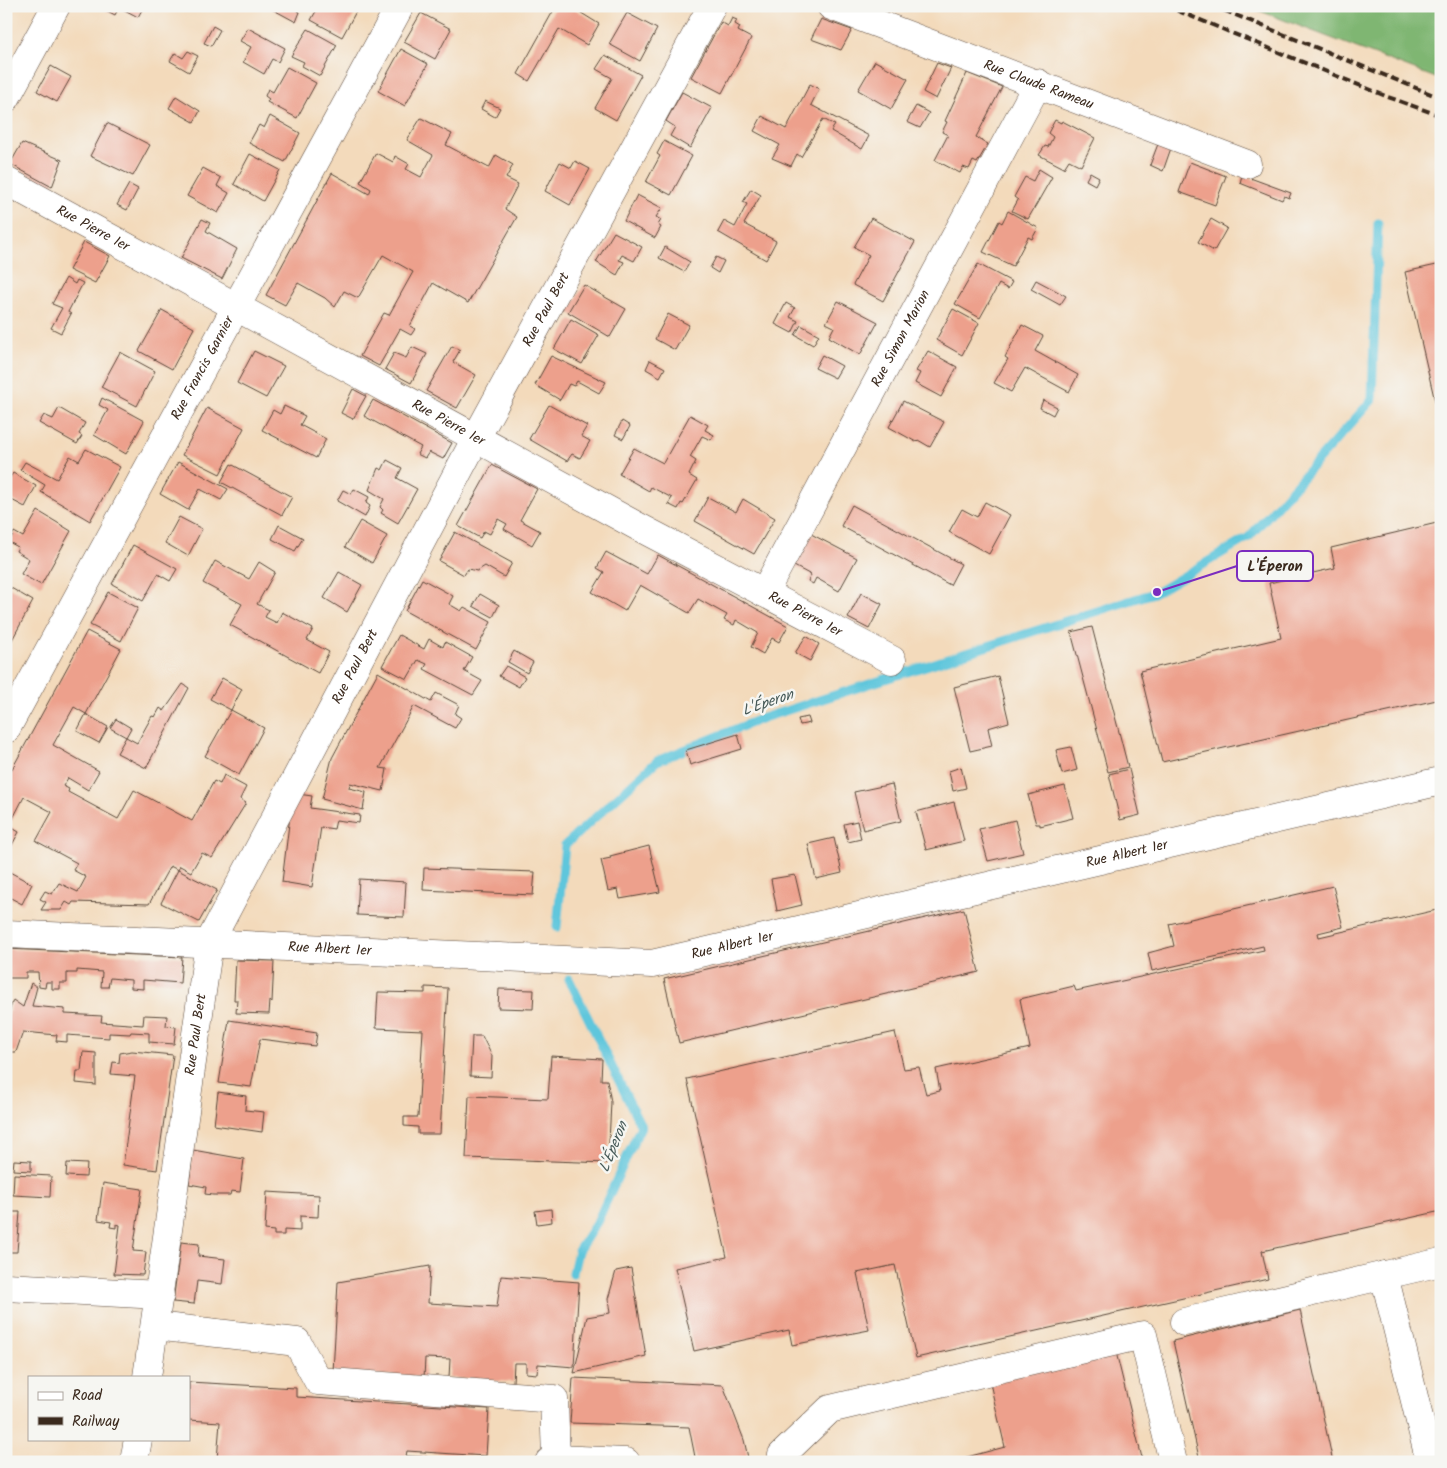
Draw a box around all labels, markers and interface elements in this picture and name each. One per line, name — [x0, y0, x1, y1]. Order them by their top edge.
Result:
street label: Rue Claude Rameau — [980, 54, 1097, 116]
street label: Rue Pierre 1er — [52, 199, 135, 258]
street label: Rue Paul Bert — [517, 268, 576, 351]
street label: Rue Simon Marion — [866, 286, 936, 391]
street label: Rue Francis Garnier — [165, 311, 241, 424]
street label: Rue Pierre 1er — [408, 394, 490, 452]
callout: L'Éperon — [1237, 551, 1313, 581]
text: L'Éperon — [1247, 555, 1303, 579]
street label: Rue Pierre 1er — [764, 586, 847, 643]
street label: Rue Paul Bert — [326, 625, 384, 708]
water label: L'Éperon — [739, 683, 798, 723]
street label: Rue Albert 1er — [1084, 833, 1171, 874]
street label: Rue Albert 1er — [689, 925, 777, 966]
street label: Rue Albert 1er — [287, 936, 373, 962]
street label: Rue Paul Bert — [179, 992, 213, 1077]
water label: L'Éperon — [593, 1117, 635, 1176]
legend — [28, 1376, 190, 1440]
text: Road — [72, 1384, 103, 1408]
text: Railway — [72, 1410, 120, 1434]

